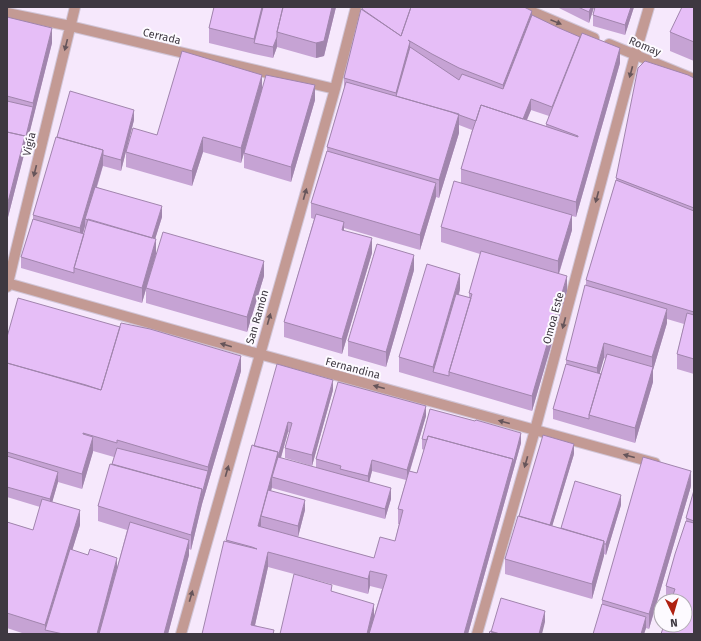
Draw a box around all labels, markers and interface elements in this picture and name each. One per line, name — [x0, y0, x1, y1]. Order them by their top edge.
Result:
one-way arrow — [551, 20, 563, 26]
street label: Cerrada — [142, 26, 182, 47]
street label: Romay — [627, 34, 663, 59]
one-way arrow — [63, 39, 69, 51]
one-way arrow — [627, 65, 633, 78]
street label: Vigía — [20, 131, 39, 157]
one-way arrow — [32, 165, 38, 177]
one-way arrow — [302, 188, 308, 200]
one-way arrow — [594, 191, 600, 203]
street label: San Ramón — [243, 288, 271, 346]
street label: Omoa Este — [540, 291, 567, 345]
one-way arrow — [267, 313, 273, 326]
one-way arrow — [561, 317, 567, 329]
one-way arrow — [220, 342, 232, 348]
street label: Fernandina — [324, 355, 382, 382]
one-way arrow — [372, 384, 384, 390]
one-way arrow — [498, 419, 510, 425]
one-way arrow — [623, 453, 635, 459]
one-way arrow — [523, 456, 529, 468]
one-way arrow — [224, 465, 230, 478]
one-way arrow — [188, 590, 194, 602]
north arrow — [653, 593, 693, 633]
text: N — [670, 616, 678, 629]

